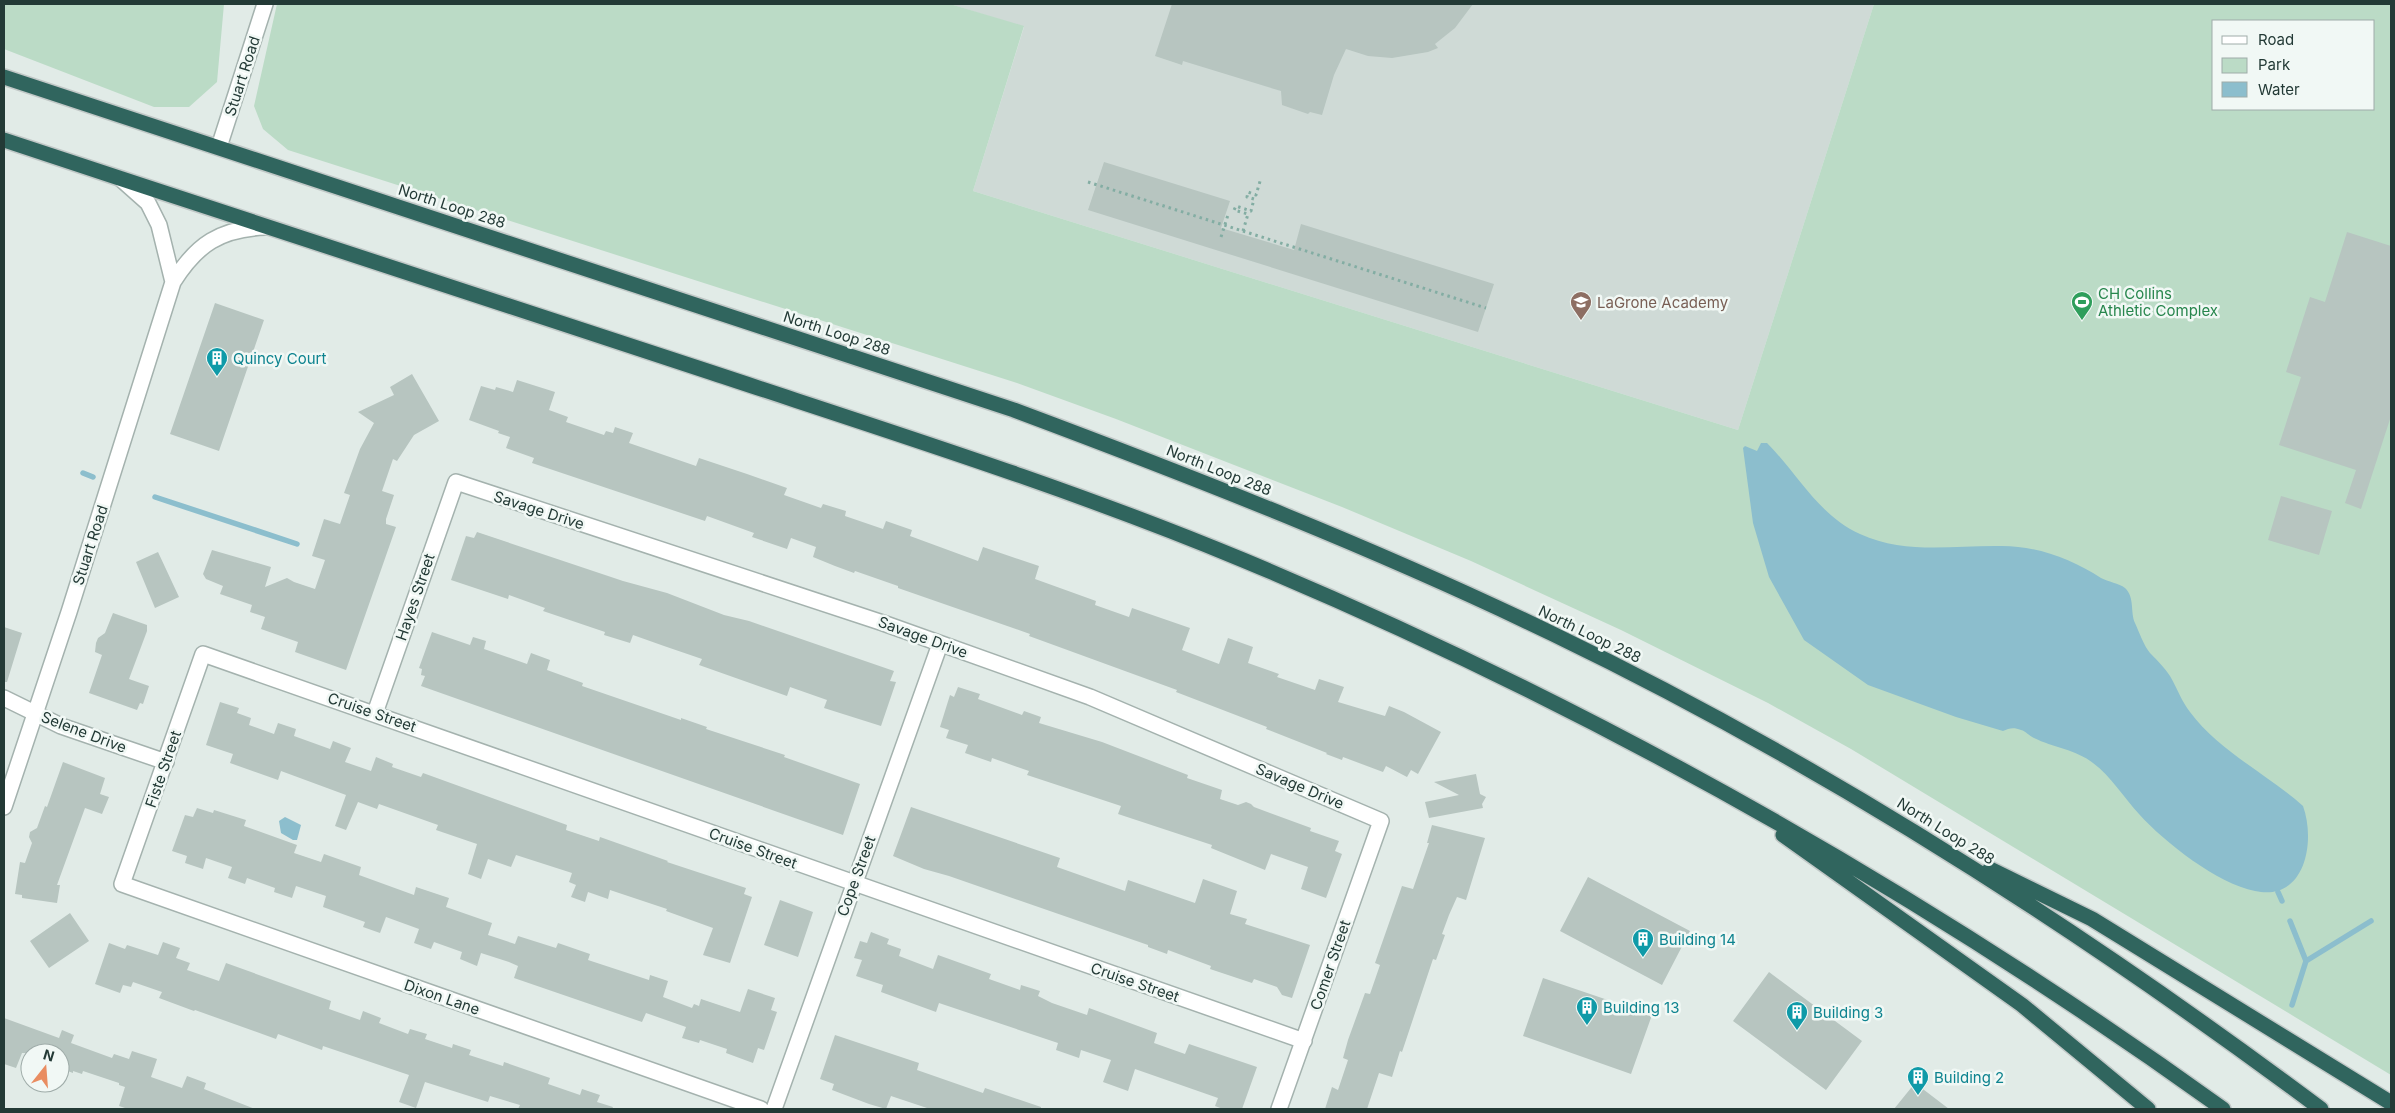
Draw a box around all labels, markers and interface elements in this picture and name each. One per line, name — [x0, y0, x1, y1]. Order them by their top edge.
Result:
legend — [2212, 20, 2375, 110]
text: Road — [2258, 30, 2294, 49]
street label: Stuart Road — [220, 34, 264, 118]
text: Park — [2258, 55, 2291, 74]
text: Water — [2258, 80, 2300, 99]
street label: North Loop 288 — [396, 180, 508, 232]
place label: CH Collins Athletic Complex — [2098, 284, 2218, 320]
school or university icon: LaGrone Academy — [1569, 290, 1593, 321]
sports icon: CH Collins Athletic Complex — [2070, 290, 2094, 321]
place label: LaGrone Academy — [1597, 293, 1729, 312]
street label: North Loop 288 — [781, 307, 893, 359]
building icon: Quincy Court — [205, 346, 229, 377]
place label: Quincy Court — [233, 349, 326, 368]
street label: North Loop 288 — [1164, 440, 1274, 500]
street label: Savage Drive — [491, 486, 587, 534]
street label: Stuart Road — [68, 503, 112, 587]
street label: Hayes Street — [391, 551, 439, 643]
street label: North Loop 288 — [1536, 601, 1644, 667]
street label: Savage Drive — [876, 612, 970, 662]
street label: Cruise Street — [325, 688, 419, 736]
street label: Selene Drive — [39, 707, 129, 757]
street label: Fiste Street — [141, 728, 185, 810]
street label: Savage Drive — [1253, 759, 1347, 813]
street label: North Loop 288 — [1894, 793, 1998, 869]
street label: Cruise Street — [706, 823, 800, 873]
street label: Cope Street — [833, 833, 879, 919]
street label: Comer Street — [1306, 917, 1354, 1013]
building icon: Building 14 — [1631, 927, 1655, 958]
place label: Building 14 — [1659, 930, 1736, 949]
street label: Cruise Street — [1088, 958, 1182, 1006]
street label: Dixon Lane — [402, 975, 482, 1019]
building icon: Building 13 — [1575, 995, 1599, 1026]
place label: Building 13 — [1603, 998, 1679, 1017]
building icon: Building 3 — [1785, 1000, 1809, 1031]
place label: Building 3 — [1813, 1003, 1883, 1022]
north arrow — [20, 1043, 70, 1093]
text: N — [41, 1045, 57, 1065]
building icon: Building 2 — [1906, 1065, 1930, 1096]
place label: Building 2 — [1934, 1068, 2004, 1087]

